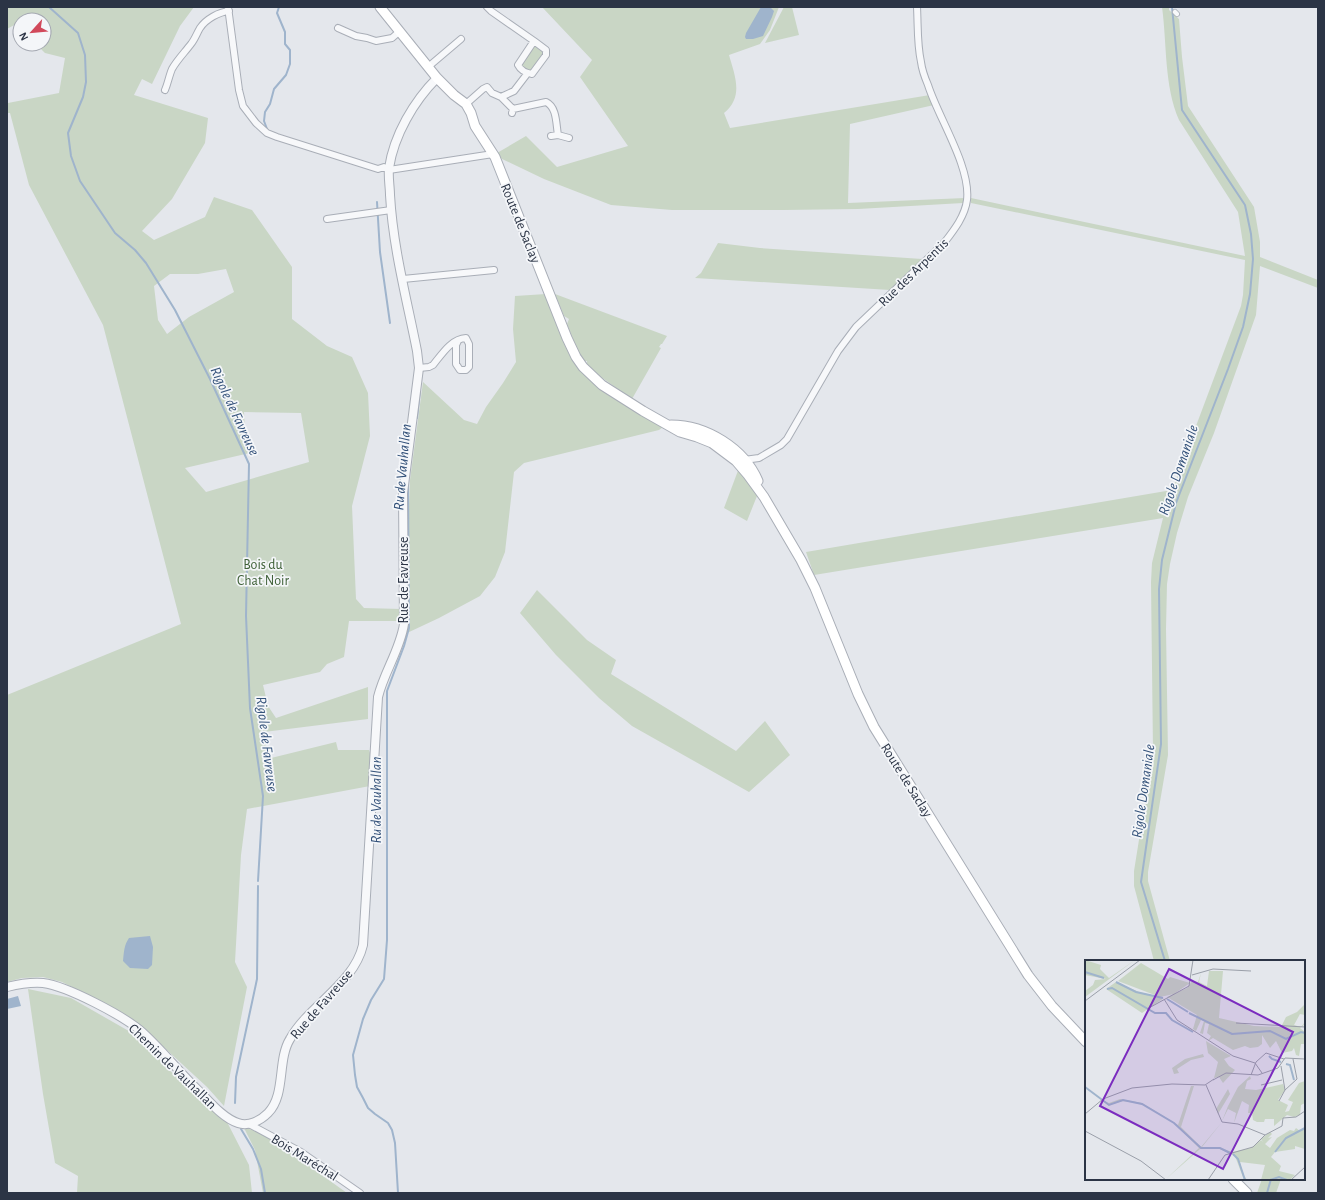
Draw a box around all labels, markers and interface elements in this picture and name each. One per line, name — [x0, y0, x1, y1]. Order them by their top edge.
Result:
north arrow — [12, 12, 52, 52]
text: N — [17, 30, 30, 42]
street label: Route de Saclay — [498, 182, 542, 265]
street label: Rue des Arpentis — [876, 236, 951, 309]
water label: Rigole de Favreuse — [207, 364, 262, 458]
water label: Ru de Vauhallan — [391, 423, 414, 511]
water label: Rigole Domaniale — [1156, 423, 1201, 517]
street label: Rue de Favreuse — [397, 536, 411, 624]
park label: Bois du Chat Noir — [237, 558, 289, 588]
water label: Rigole de Favreuse — [253, 695, 280, 793]
street label: Route de Saclay — [878, 741, 934, 820]
water label: Rigole Domaniale — [1129, 743, 1158, 839]
water label: Ru de Vauhallan — [369, 757, 384, 843]
inset map — [1085, 960, 1305, 1180]
street label: Rue de Favreuse — [288, 967, 356, 1042]
street label: Chemin de Vauhallan — [126, 1021, 219, 1112]
street label: Bois Maréchal — [269, 1132, 340, 1184]

